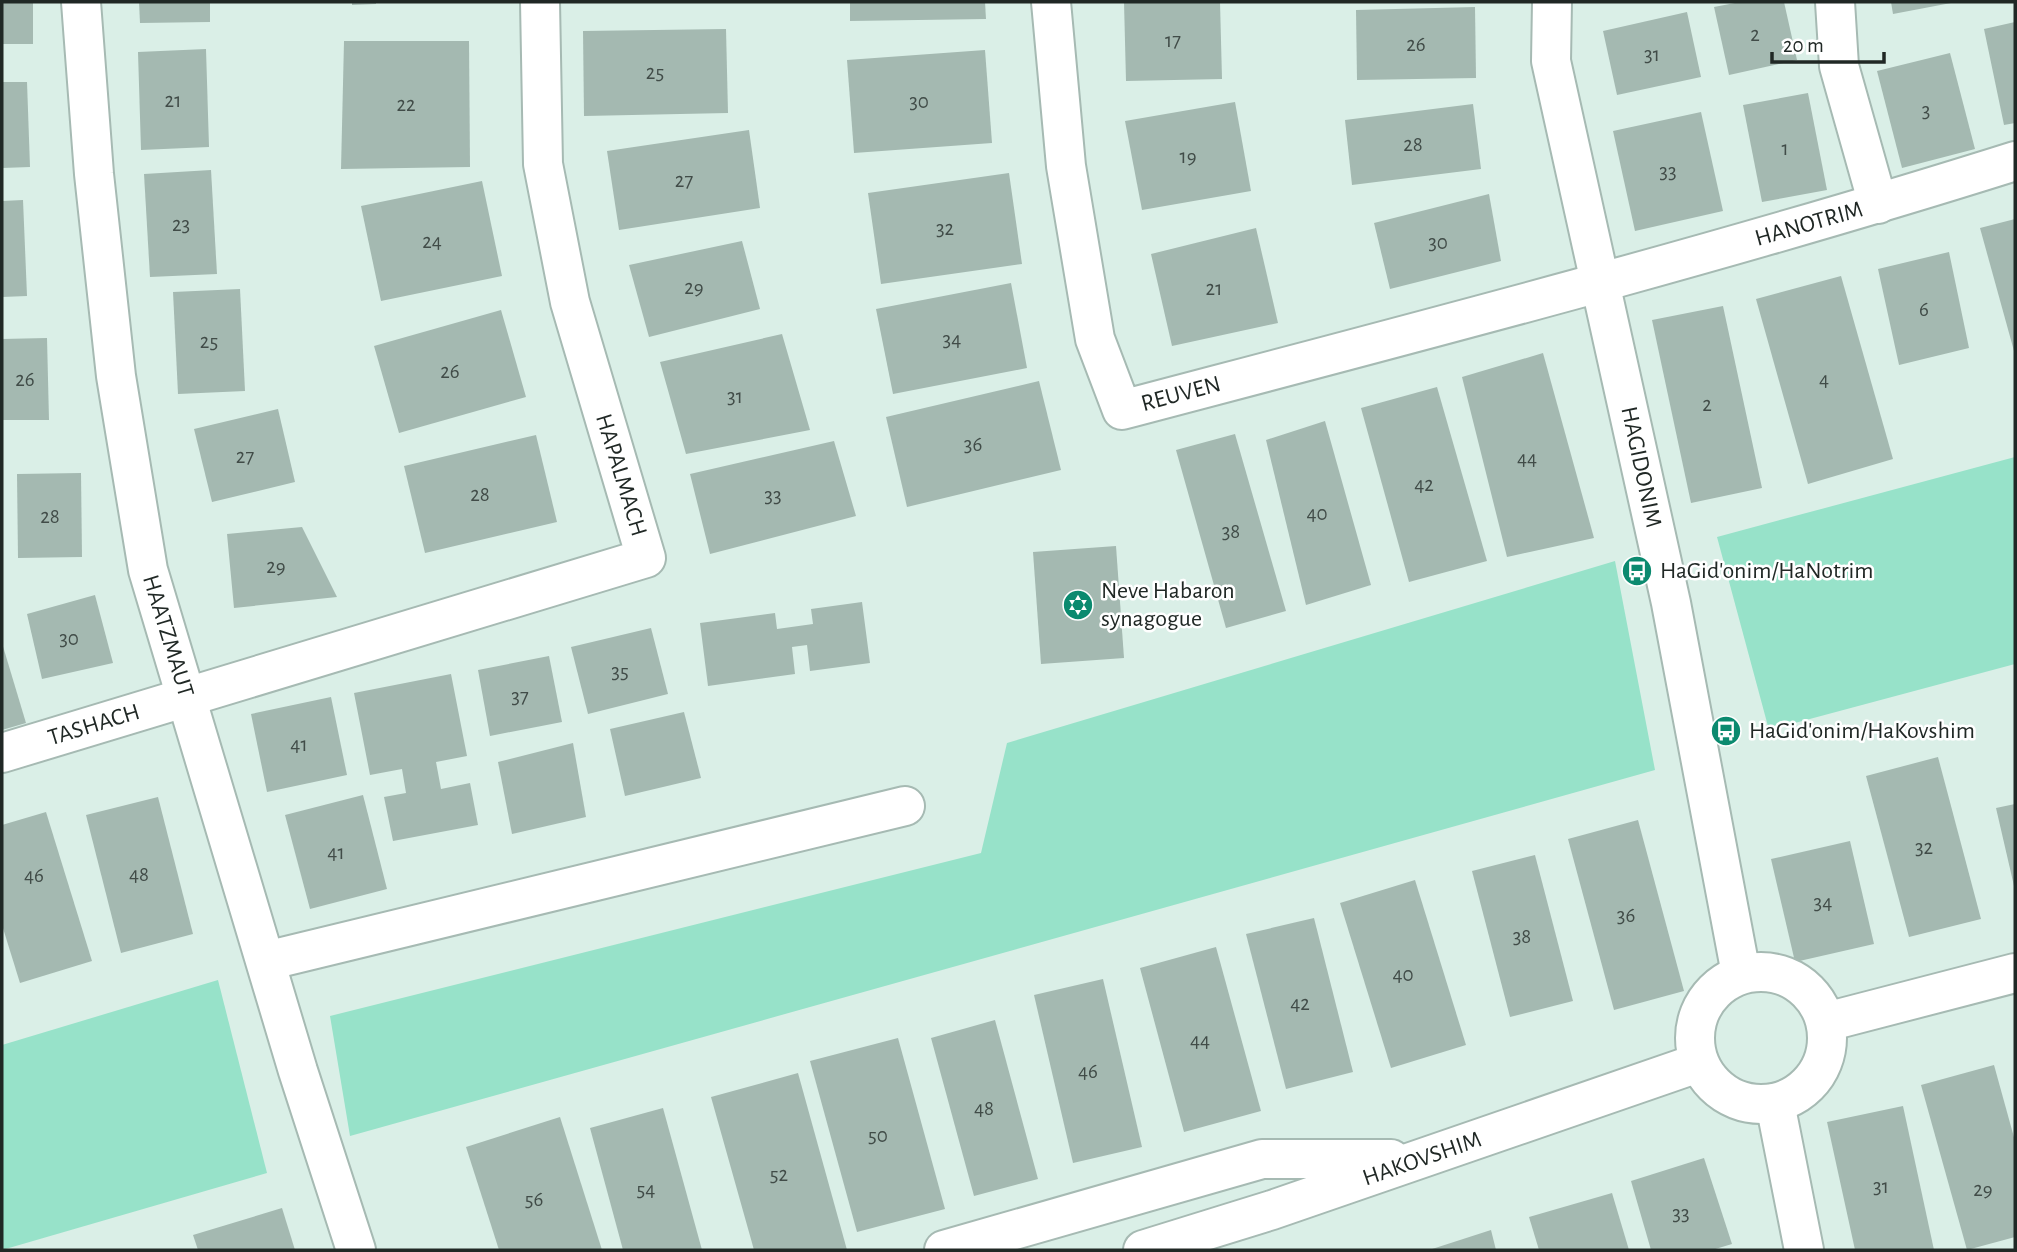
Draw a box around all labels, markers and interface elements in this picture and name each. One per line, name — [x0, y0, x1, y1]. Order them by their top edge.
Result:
scale bar — [1772, 21, 1884, 65]
house number: 2 — [1750, 24, 1760, 45]
house number: 17 — [1165, 30, 1181, 51]
house number: 26 — [1406, 34, 1426, 55]
text: 20 m — [1783, 35, 1824, 56]
house number: 31 — [1644, 44, 1660, 65]
house number: 25 — [646, 62, 664, 83]
house number: 21 — [165, 90, 181, 111]
house number: 30 — [909, 91, 929, 112]
house number: 22 — [396, 94, 416, 115]
house number: 3 — [1922, 100, 1930, 121]
house number: 28 — [1403, 134, 1423, 155]
house number: 1 — [1781, 138, 1789, 159]
house number: 19 — [1179, 146, 1197, 167]
house number: 33 — [1659, 161, 1677, 182]
house number: 27 — [675, 170, 693, 191]
street label: HANOTRIM — [1752, 197, 1866, 251]
house number: 23 — [172, 214, 190, 235]
house number: 32 — [936, 218, 954, 239]
house number: 24 — [422, 231, 442, 252]
house number: 30 — [1428, 232, 1448, 253]
house number: 29 — [684, 277, 704, 298]
house number: 21 — [1206, 278, 1222, 299]
house number: 6 — [1919, 299, 1929, 320]
house number: 34 — [943, 329, 961, 350]
house number: 25 — [200, 331, 218, 352]
house number: 26 — [440, 361, 460, 382]
house number: 26 — [15, 369, 35, 390]
house number: 4 — [1819, 369, 1829, 390]
street label: REUVEN — [1139, 372, 1223, 416]
house number: 31 — [727, 386, 743, 407]
house number: 2 — [1702, 394, 1712, 415]
street label: HAGIDONIM — [1616, 404, 1666, 530]
street label: HAPALMACH — [591, 411, 651, 539]
house number: 36 — [964, 434, 982, 455]
house number: 27 — [236, 446, 254, 467]
house number: 44 — [1517, 448, 1537, 469]
house number: 42 — [1414, 474, 1434, 495]
house number: 28 — [470, 484, 490, 505]
house number: 33 — [764, 485, 782, 506]
house number: 40 — [1306, 503, 1328, 524]
house number: 28 — [40, 506, 60, 527]
house number: 38 — [1222, 521, 1240, 542]
bus stop icon: HaGid'onim/HaNotrim — [1620, 554, 1654, 588]
house number: 29 — [266, 556, 286, 577]
place label: HaGid'onim/HaNotrim — [1660, 559, 1873, 583]
street label: HAATZMAUT — [138, 572, 198, 700]
place label: Neve Habaron synagogue — [1101, 579, 1235, 631]
synagogue icon: Neve Habaron synagogue — [1061, 588, 1095, 622]
house number: 30 — [59, 628, 79, 649]
house number: 35 — [611, 661, 629, 682]
house number: 37 — [511, 686, 529, 707]
street label: TASHACH — [45, 700, 143, 750]
bus stop icon: HaGid'onim/HaKovshim — [1709, 714, 1743, 748]
place label: HaGid'onim/HaKovshim — [1749, 719, 1975, 743]
house number: 41 — [290, 734, 308, 755]
house number: 32 — [1915, 837, 1933, 858]
house number: 41 — [327, 842, 345, 863]
house number: 48 — [129, 864, 149, 885]
house number: 46 — [24, 865, 44, 886]
house number: 34 — [1814, 892, 1832, 913]
house number: 36 — [1617, 905, 1635, 926]
house number: 38 — [1513, 926, 1531, 947]
house number: 40 — [1392, 964, 1414, 985]
house number: 42 — [1290, 993, 1310, 1014]
house number: 44 — [1190, 1030, 1210, 1051]
house number: 46 — [1078, 1061, 1098, 1082]
house number: 48 — [974, 1098, 994, 1119]
house number: 50 — [868, 1125, 888, 1146]
street label: HAKOVSHIM — [1359, 1127, 1485, 1191]
house number: 52 — [770, 1164, 788, 1185]
house number: 31 — [1873, 1176, 1889, 1197]
house number: 54 — [637, 1179, 655, 1200]
house number: 29 — [1973, 1179, 1993, 1200]
house number: 56 — [525, 1189, 543, 1210]
house number: 33 — [1672, 1203, 1690, 1224]

